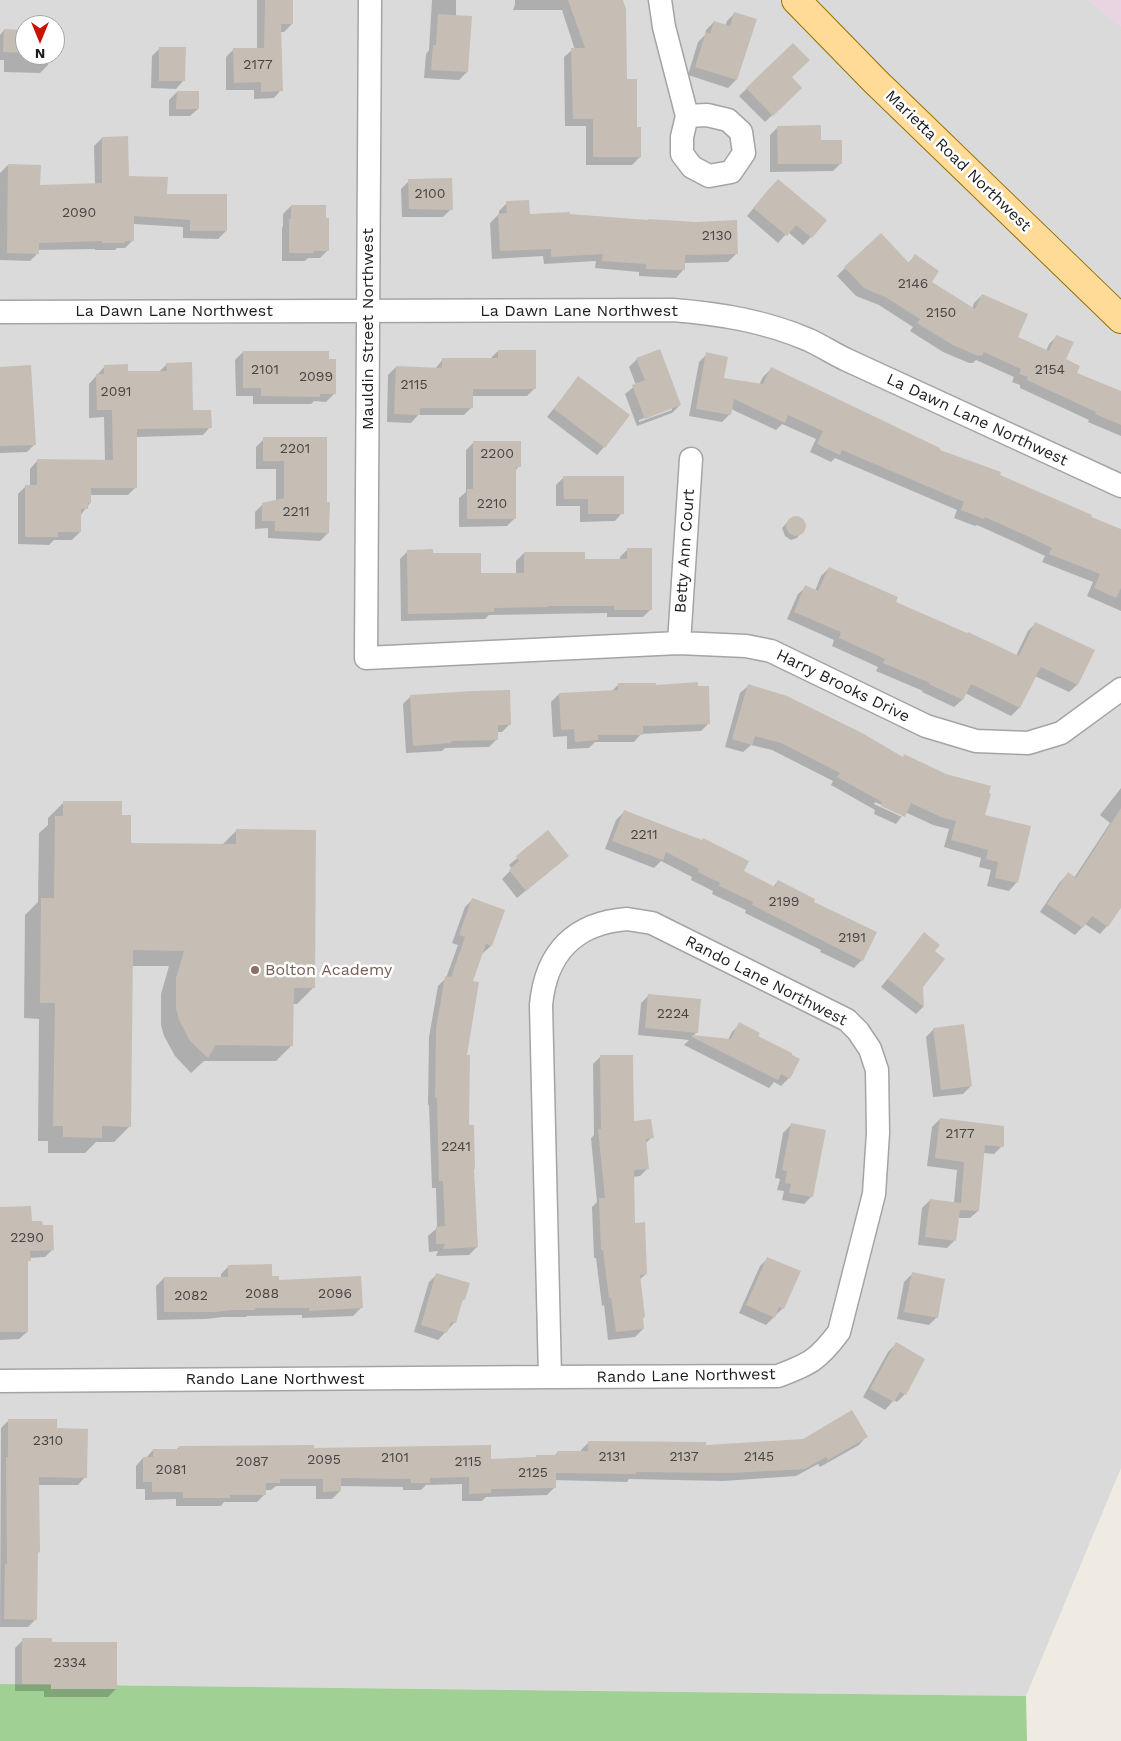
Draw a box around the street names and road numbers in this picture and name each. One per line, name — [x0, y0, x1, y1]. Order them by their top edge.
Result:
street label: Marietta Road Northwest — [881, 86, 1035, 236]
street label: Mauldin Street Northwest — [358, 228, 378, 430]
street label: La Dawn Lane Northwest — [75, 301, 273, 321]
street label: La Dawn Lane Northwest — [480, 301, 678, 321]
street label: La Dawn Lane Northwest — [883, 370, 1071, 470]
street label: Betty Ann Court — [671, 488, 699, 614]
street label: Harry Brooks Drive — [773, 645, 913, 727]
street label: Rando Lane Northwest — [682, 932, 850, 1030]
street label: Rando Lane Northwest — [596, 1365, 776, 1387]
street label: Rando Lane Northwest — [185, 1369, 365, 1389]

